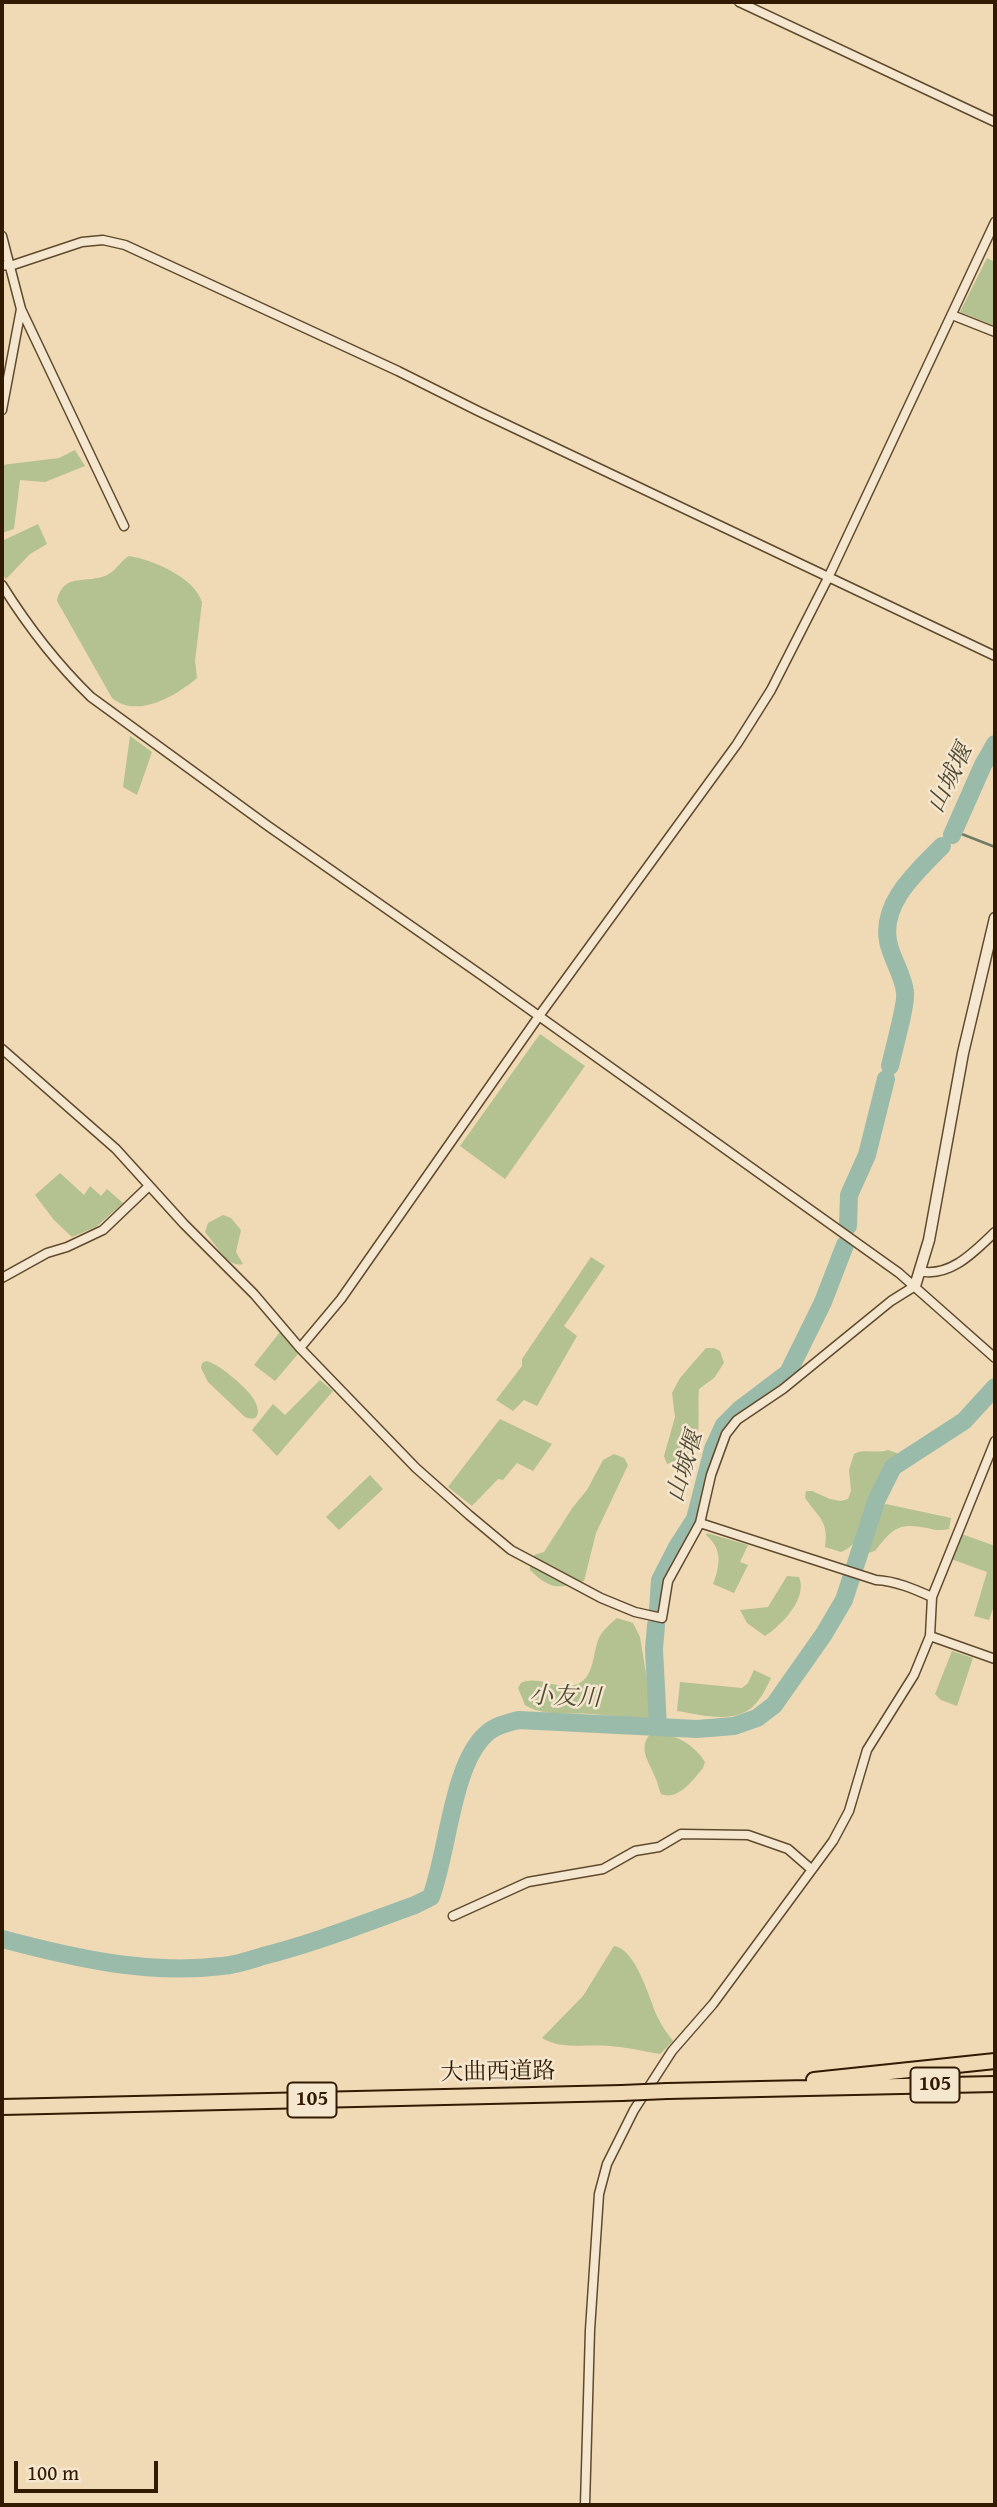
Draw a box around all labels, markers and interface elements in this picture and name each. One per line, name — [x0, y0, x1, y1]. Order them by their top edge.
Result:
water label: 山城堰 — [922, 740, 980, 818]
water label: 山城堰 — [662, 1428, 710, 1506]
water label: 小友川 — [529, 1682, 601, 1714]
street label: 大曲西道路 — [440, 2058, 556, 2088]
road number: 105 — [911, 2068, 960, 2102]
road number: 105 — [288, 2082, 336, 2118]
scale bar — [18, 2448, 161, 2492]
text: 100 m — [27, 2457, 79, 2488]

